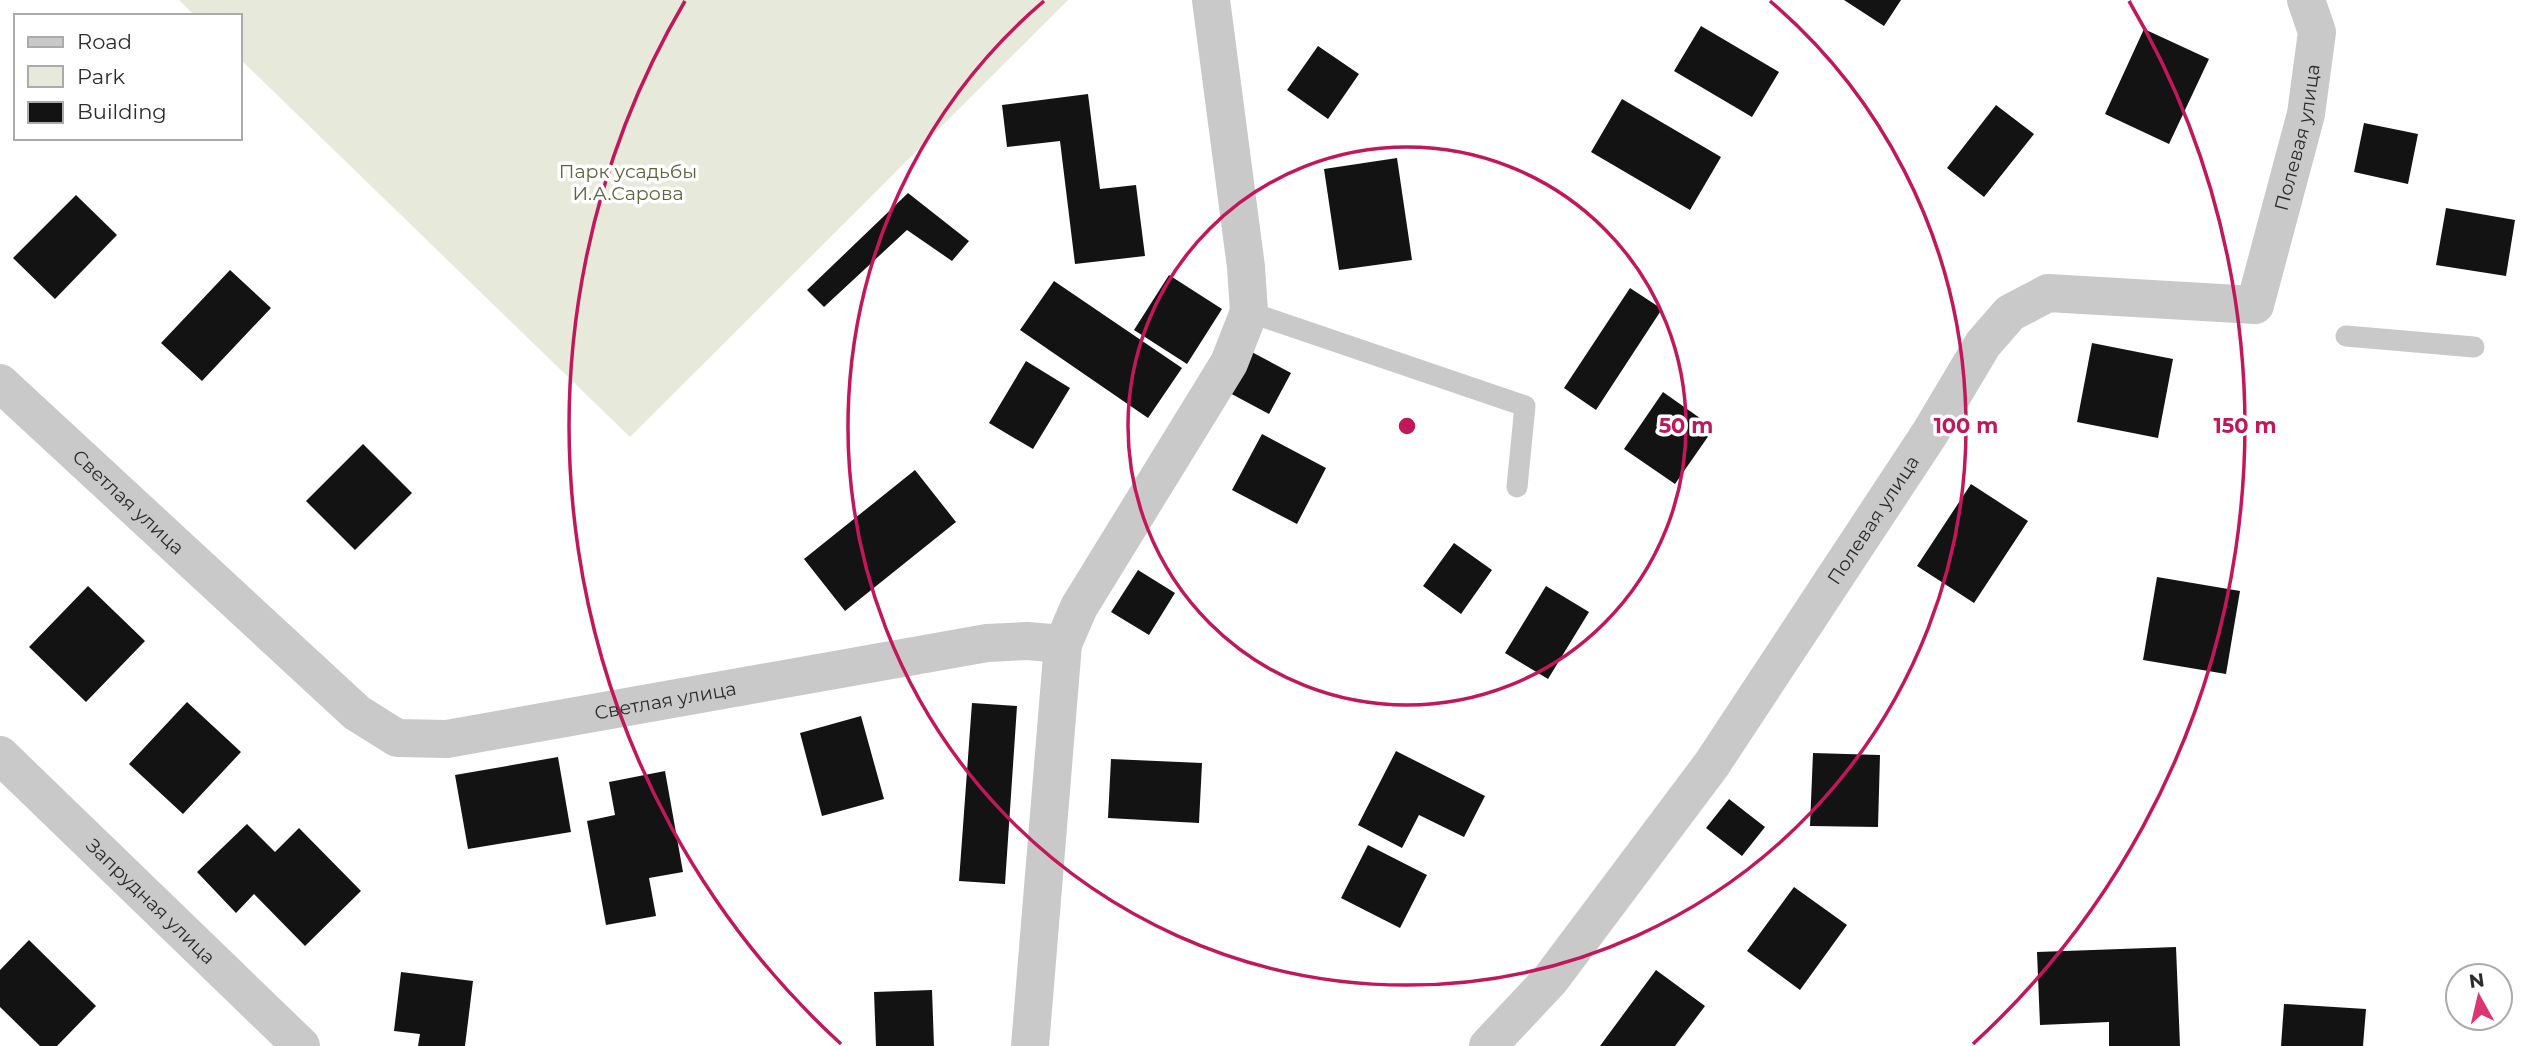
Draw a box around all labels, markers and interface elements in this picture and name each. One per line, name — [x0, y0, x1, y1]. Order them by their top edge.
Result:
legend — [14, 14, 242, 140]
text: Road — [77, 29, 132, 54]
street label: Полевая улица — [2270, 63, 2325, 213]
text: Park — [77, 64, 125, 89]
text: Building — [77, 99, 167, 124]
park label: Парк усадьбы И.А.Сарова — [559, 160, 697, 205]
text: 50 m — [1659, 413, 1713, 438]
text: 100 m — [1934, 413, 1998, 438]
text: 150 m — [2214, 413, 2276, 438]
centre of rings — [1395, 414, 1419, 438]
street label: Светлая улица — [68, 445, 189, 559]
street label: Полевая улица — [1822, 451, 1924, 589]
street label: Светлая улица — [593, 677, 738, 725]
street label: Запрудная улица — [81, 834, 220, 969]
north arrow — [2444, 962, 2514, 1032]
text: N — [2467, 968, 2486, 993]

